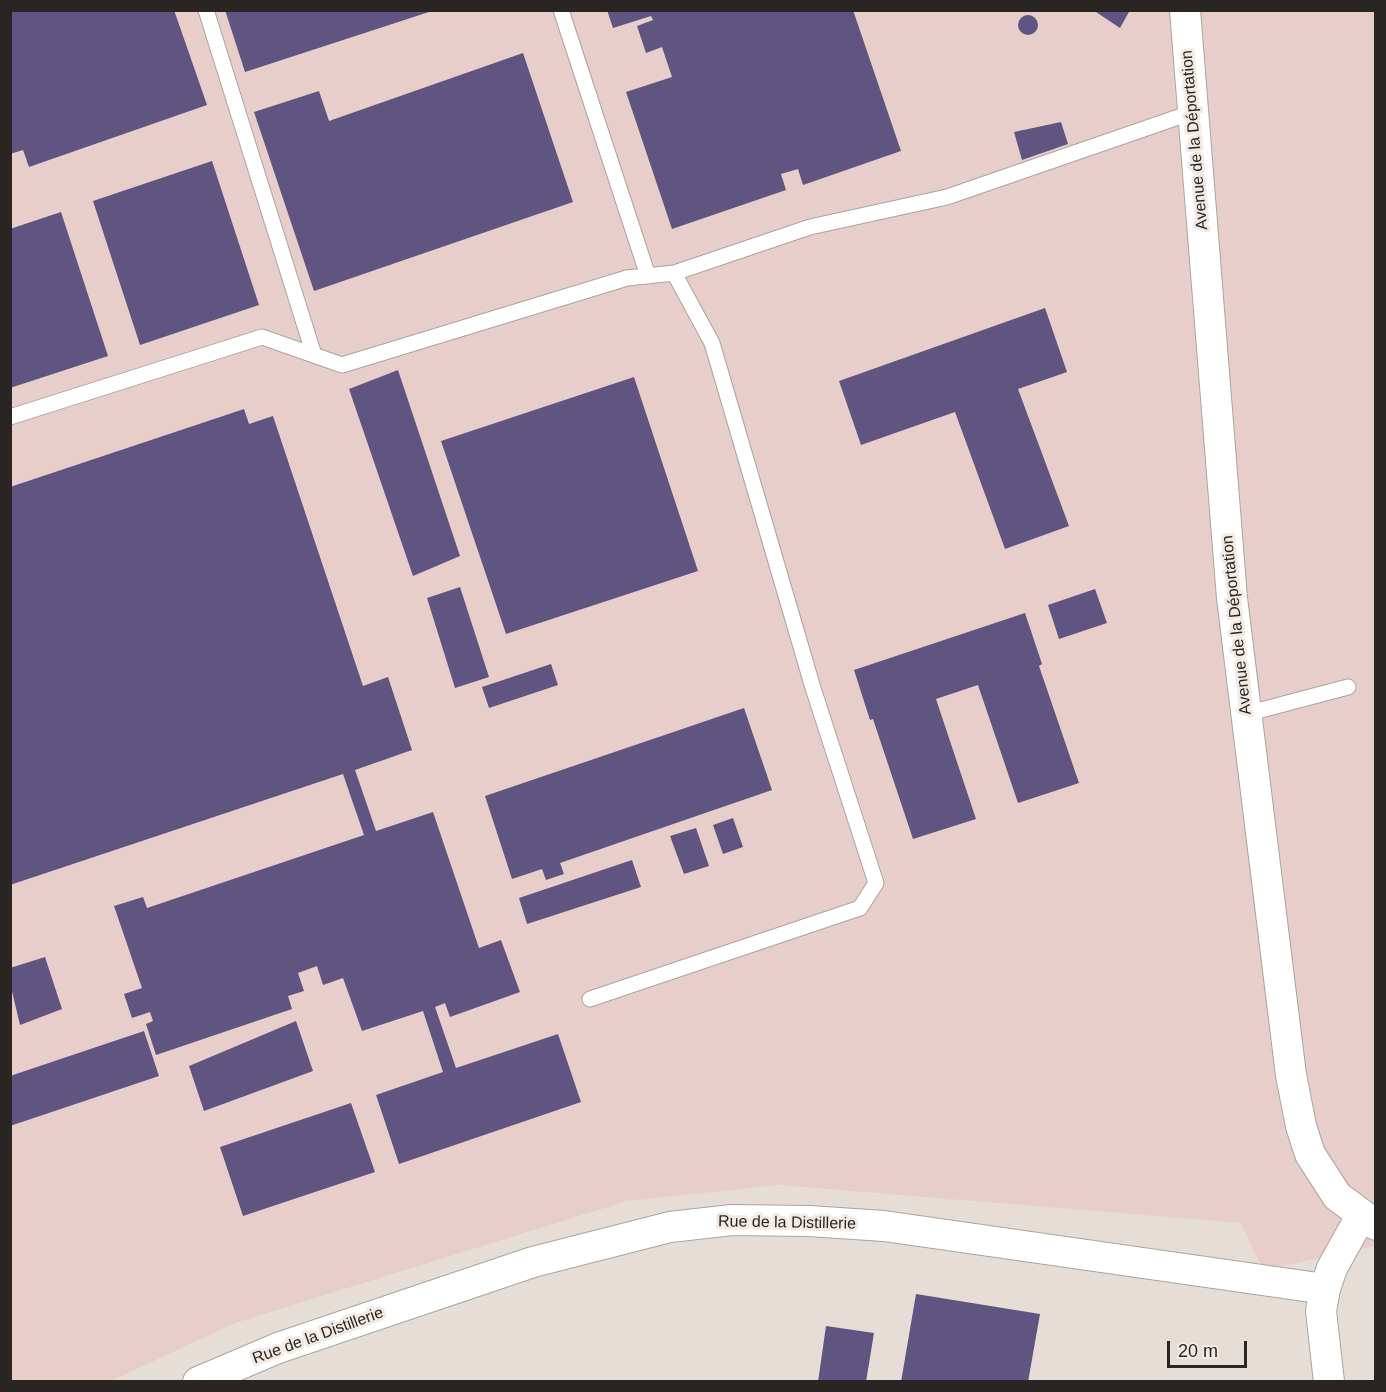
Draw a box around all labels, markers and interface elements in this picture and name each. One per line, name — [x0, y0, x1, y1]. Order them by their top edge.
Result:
street label: Avenue de la Déportation — [1178, 49, 1212, 231]
street label: Avenue de la Déportation — [1218, 534, 1256, 716]
street label: Rue de la Distillerie — [718, 1212, 856, 1234]
street label: Rue de la Distillerie — [250, 1303, 386, 1369]
scale bar — [1170, 1329, 1250, 1367]
text: 20 m — [1178, 1341, 1218, 1361]

